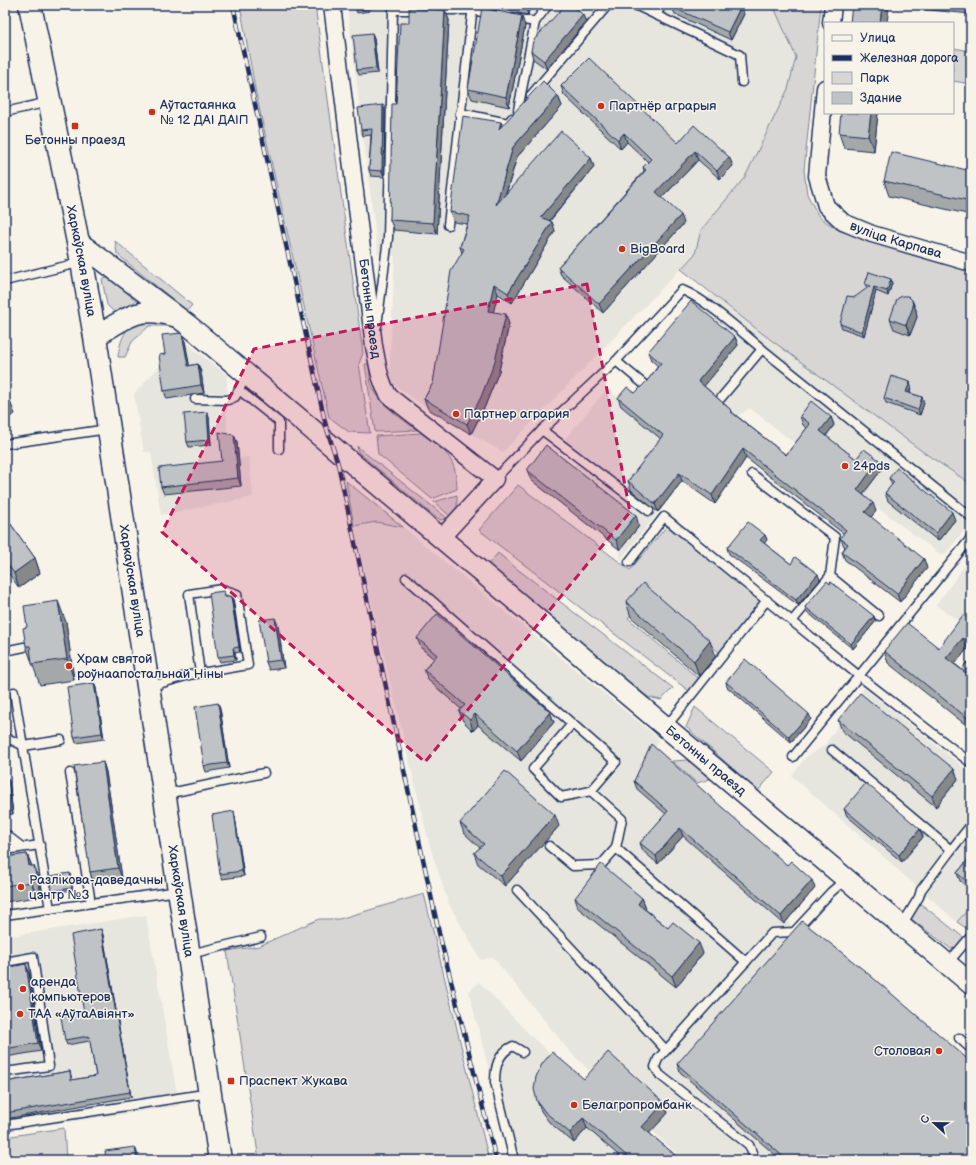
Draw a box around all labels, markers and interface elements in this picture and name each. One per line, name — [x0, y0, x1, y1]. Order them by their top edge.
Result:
legend — [824, 22, 954, 114]
text: Улица — [860, 31, 896, 46]
text: Железная дорога — [860, 51, 958, 66]
text: Парк — [860, 71, 890, 86]
text: Здание — [860, 91, 902, 106]
place label: Аўтастаянка № 12 ДАІ ДАІП — [159, 97, 248, 128]
place label: Партнёр аграрыя — [609, 98, 717, 114]
marker: Партнёр аграрыя — [596, 101, 606, 111]
marker: Аўтастаянка № 12 ДАІ ДАІП — [147, 107, 157, 117]
marker: Бетонны праезд — [70, 121, 80, 131]
place label: Бетонны праезд — [25, 132, 125, 148]
street label: Харкаўская вуліца — [63, 204, 99, 318]
street label: вуліца Карпава — [848, 218, 944, 262]
place label: BigBoard — [630, 241, 685, 257]
marker: BigBoard — [617, 244, 627, 254]
street label: Бетонны праезд — [355, 258, 384, 360]
place label: Партнер агрария — [464, 406, 570, 422]
marker: Партнер агрария — [451, 409, 461, 419]
place label: 24pds — [853, 458, 890, 474]
marker: 24pds — [840, 461, 850, 471]
street label: Харкаўская вуліца — [116, 524, 149, 639]
place label: Храм святой роўнаапостальнай Ніны — [77, 651, 223, 682]
marker: Храм святой роўнаапостальнай Ніны — [64, 661, 74, 671]
street label: Бетонны праезд — [662, 722, 749, 799]
street label: Харкаўская вуліца — [164, 844, 197, 959]
place label: Разлікова-даведачны цэнтр №3 — [29, 872, 163, 903]
marker: Разлікова-даведачны цэнтр №3 — [16, 882, 26, 892]
place label: аренда компьютеров — [31, 974, 111, 1005]
marker: аренда компьютеров — [18, 984, 28, 994]
place label: ТАА «АўтаАвіянт» — [28, 1006, 135, 1022]
marker: ТАА «АўтаАвіянт» — [15, 1009, 25, 1019]
place label: Столовая — [874, 1043, 931, 1059]
marker: Столовая — [934, 1046, 944, 1056]
place label: Праспект Жукава — [239, 1073, 348, 1089]
marker: Праспект Жукава — [226, 1076, 236, 1086]
place label: Белагропромбанк — [582, 1097, 692, 1113]
marker: Белагропромбанк — [569, 1100, 579, 1110]
north arrow — [914, 1103, 954, 1143]
text: С — [918, 1113, 933, 1125]

